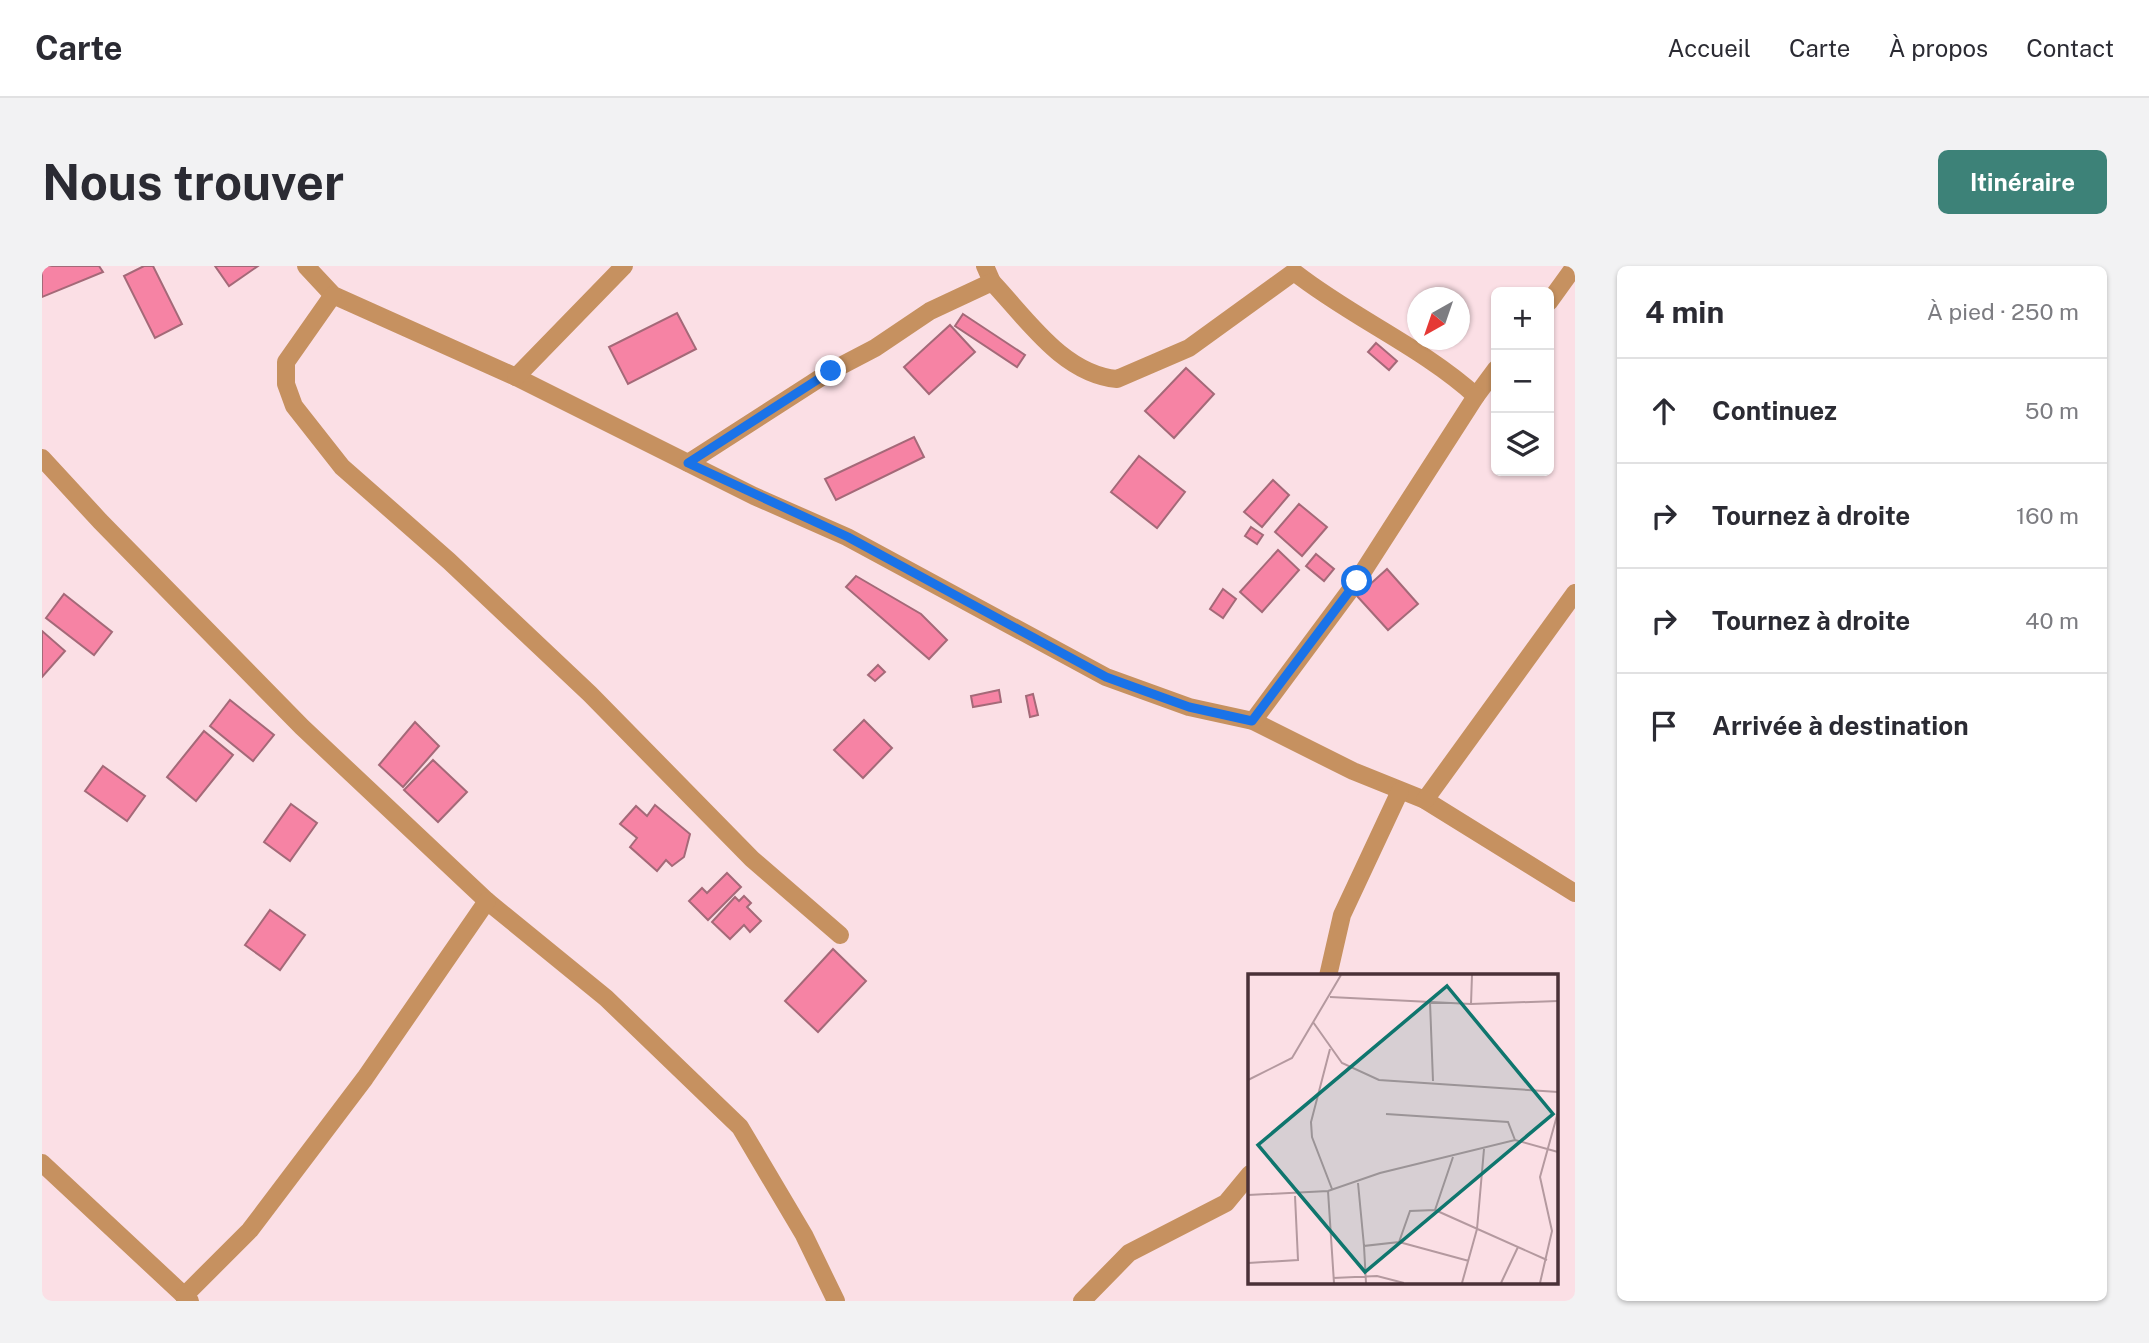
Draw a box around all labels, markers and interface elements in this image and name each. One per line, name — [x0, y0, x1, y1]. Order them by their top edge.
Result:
text: Carte — [35, 29, 123, 67]
text: Accueil — [1668, 34, 1751, 62]
text: Carte — [1789, 34, 1850, 62]
text: À propos — [1888, 34, 1988, 62]
text: Contact — [2026, 34, 2114, 62]
button: Itinéraire — [1938, 150, 2107, 214]
text: Nous trouver — [42, 153, 344, 211]
north arrow — [1407, 287, 1470, 350]
map controls — [1491, 287, 1554, 476]
button: + — [1491, 287, 1554, 350]
text: 4 min — [1645, 294, 1724, 330]
text: À pied · 250 m — [1927, 298, 2079, 325]
button: − — [1491, 350, 1554, 413]
route end — [815, 355, 846, 386]
icon: ahead — [1645, 392, 1683, 430]
text: Continuez — [1712, 395, 1837, 426]
text: 50 m — [2025, 397, 2079, 424]
button: layers — [1491, 413, 1554, 476]
icon: right — [1645, 497, 1683, 535]
text: Tournez à droite — [1712, 500, 1910, 531]
text: 160 m — [2016, 502, 2079, 529]
route start — [1341, 565, 1372, 596]
icon: right — [1645, 602, 1683, 640]
text: Tournez à droite — [1712, 605, 1910, 636]
text: 40 m — [2025, 607, 2079, 634]
icon: arrive — [1645, 707, 1683, 745]
text: Arrivée à destination — [1712, 710, 1969, 741]
inset map — [1248, 974, 1558, 1284]

